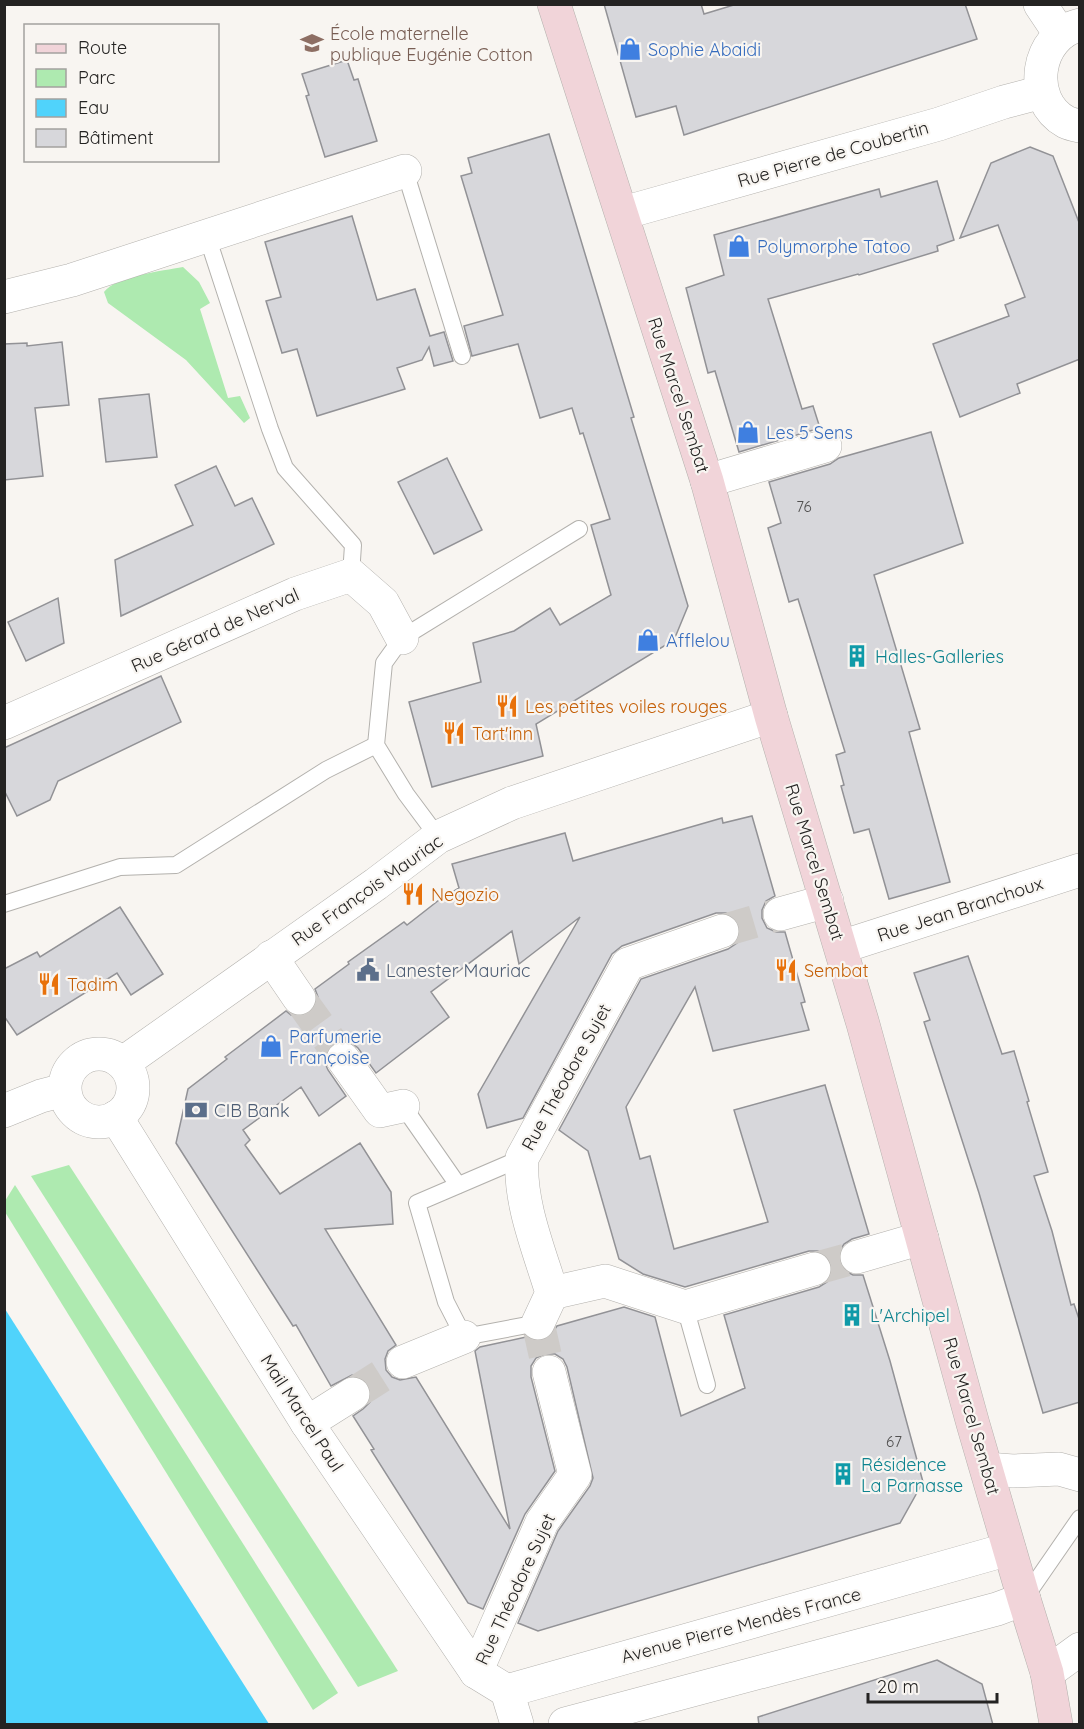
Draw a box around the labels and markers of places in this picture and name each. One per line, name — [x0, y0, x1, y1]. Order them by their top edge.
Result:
place label: École maternelle publique Eugénie Cotton — [330, 22, 533, 66]
school or university icon: École maternelle publique Eugénie Cotton — [299, 30, 325, 56]
shop icon: Sophie Abaidi — [617, 36, 643, 62]
place label: Sophie Abaidi — [648, 38, 761, 61]
shop icon: Polymorphe Tatoo — [726, 233, 752, 259]
place label: Polymorphe Tatoo — [757, 235, 911, 258]
shop icon: Les 5 Sens — [735, 419, 761, 445]
place label: Les 5 Sens — [766, 421, 853, 444]
shop icon: Afflelou — [635, 627, 661, 653]
place label: Afflelou — [666, 629, 730, 652]
building icon: Halles-Galleries — [844, 643, 870, 669]
place label: Halles-Galleries — [875, 645, 1004, 668]
restaurant icon: Les petites voiles rouges — [494, 693, 520, 719]
place label: Les petites voiles rouges — [525, 695, 727, 718]
restaurant icon: Tart'inn — [441, 720, 467, 746]
place label: Tart'inn — [472, 722, 533, 745]
restaurant icon: Negozio — [400, 881, 426, 907]
place label: Negozio — [431, 883, 499, 906]
public building icon: Lanester Mauriac — [355, 957, 381, 983]
restaurant icon: Sembat — [773, 957, 799, 983]
place label: Lanester Mauriac — [386, 959, 530, 982]
place label: Sembat — [804, 959, 869, 982]
restaurant icon: Tadim — [36, 971, 62, 997]
place label: Tadim — [67, 973, 118, 996]
place label: Parfumerie Françoise — [289, 1025, 382, 1069]
shop icon: Parfumerie Françoise — [258, 1033, 284, 1059]
bank icon: CIB Bank — [183, 1097, 209, 1123]
place label: CIB Bank — [214, 1099, 290, 1122]
building icon: L'Archipel — [839, 1302, 865, 1328]
place label: L'Archipel — [870, 1304, 950, 1327]
place label: Résidence La Parnasse — [861, 1453, 963, 1497]
building icon: Résidence La Parnasse — [830, 1461, 856, 1487]

